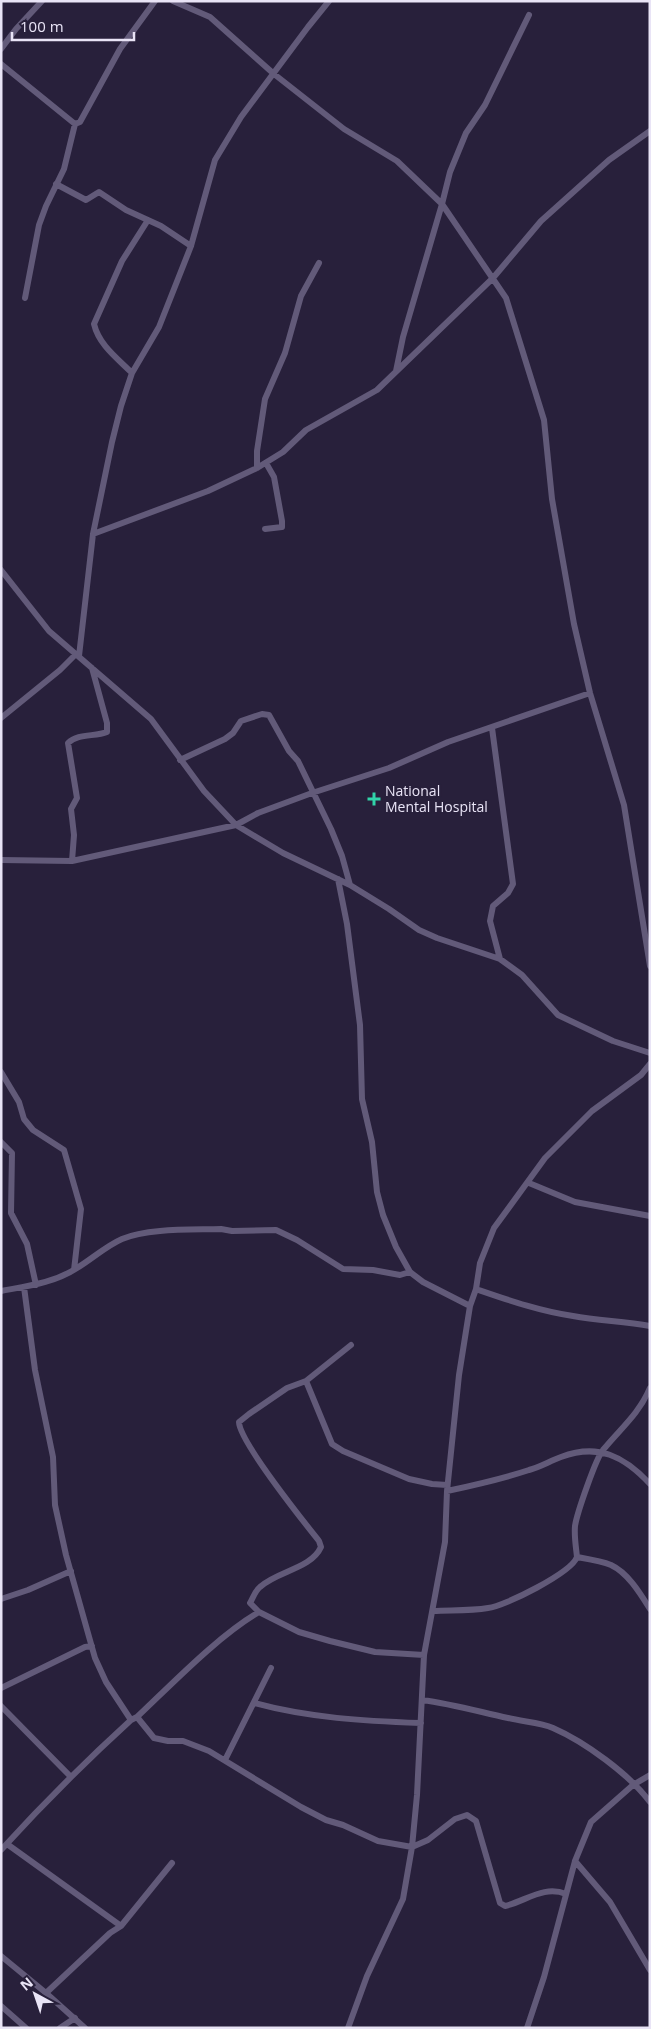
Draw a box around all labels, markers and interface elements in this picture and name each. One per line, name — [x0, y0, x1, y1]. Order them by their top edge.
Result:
scale bar — [12, 10, 135, 42]
text: 100 m — [20, 16, 64, 36]
place label: National Mental Hospital — [385, 781, 488, 816]
marker: National Mental Hospital — [367, 792, 381, 806]
north arrow — [10, 1969, 60, 2019]
text: N — [16, 1973, 37, 1995]

